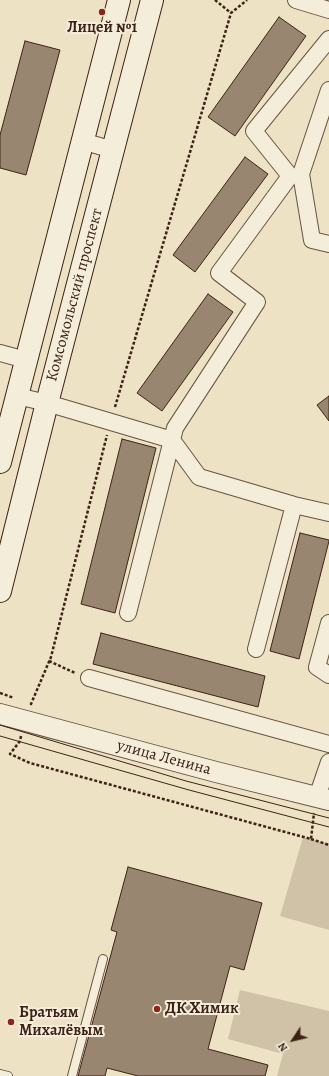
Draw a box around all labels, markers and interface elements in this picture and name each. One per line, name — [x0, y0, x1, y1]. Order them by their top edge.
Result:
marker: Лицей №1 — [97, 7, 107, 17]
place label: Лицей №1 — [67, 18, 137, 38]
street label: Комсомольский проспект — [43, 206, 107, 384]
street label: улица Ленина — [115, 736, 213, 780]
place label: ДК Химик — [165, 999, 239, 1019]
place label: Братьям Михалёвым — [19, 1003, 103, 1041]
marker: ДК Химик — [152, 1004, 162, 1014]
marker: Братьям Михалёвым — [6, 1017, 16, 1027]
north arrow — [273, 1020, 313, 1060]
text: N — [274, 1040, 291, 1055]

